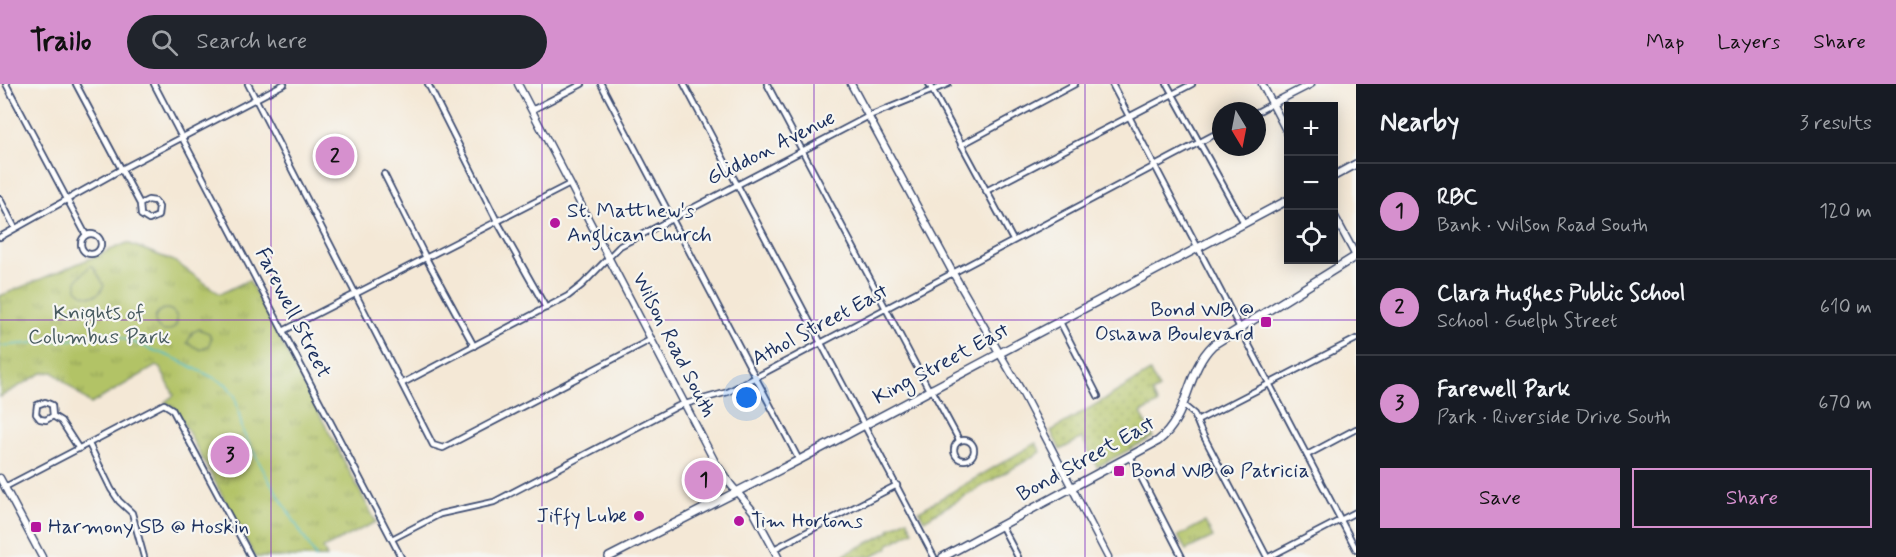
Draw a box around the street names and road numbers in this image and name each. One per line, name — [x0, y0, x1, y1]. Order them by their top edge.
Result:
street label: Gliddon Avenue — [702, 104, 840, 192]
street label: Farewell Street — [248, 243, 338, 383]
street label: Wilson Road South — [625, 268, 723, 422]
street label: Athol Street East — [747, 277, 894, 373]
street label: King Street East — [868, 316, 1015, 413]
street label: Bond Street East — [1012, 409, 1161, 509]

